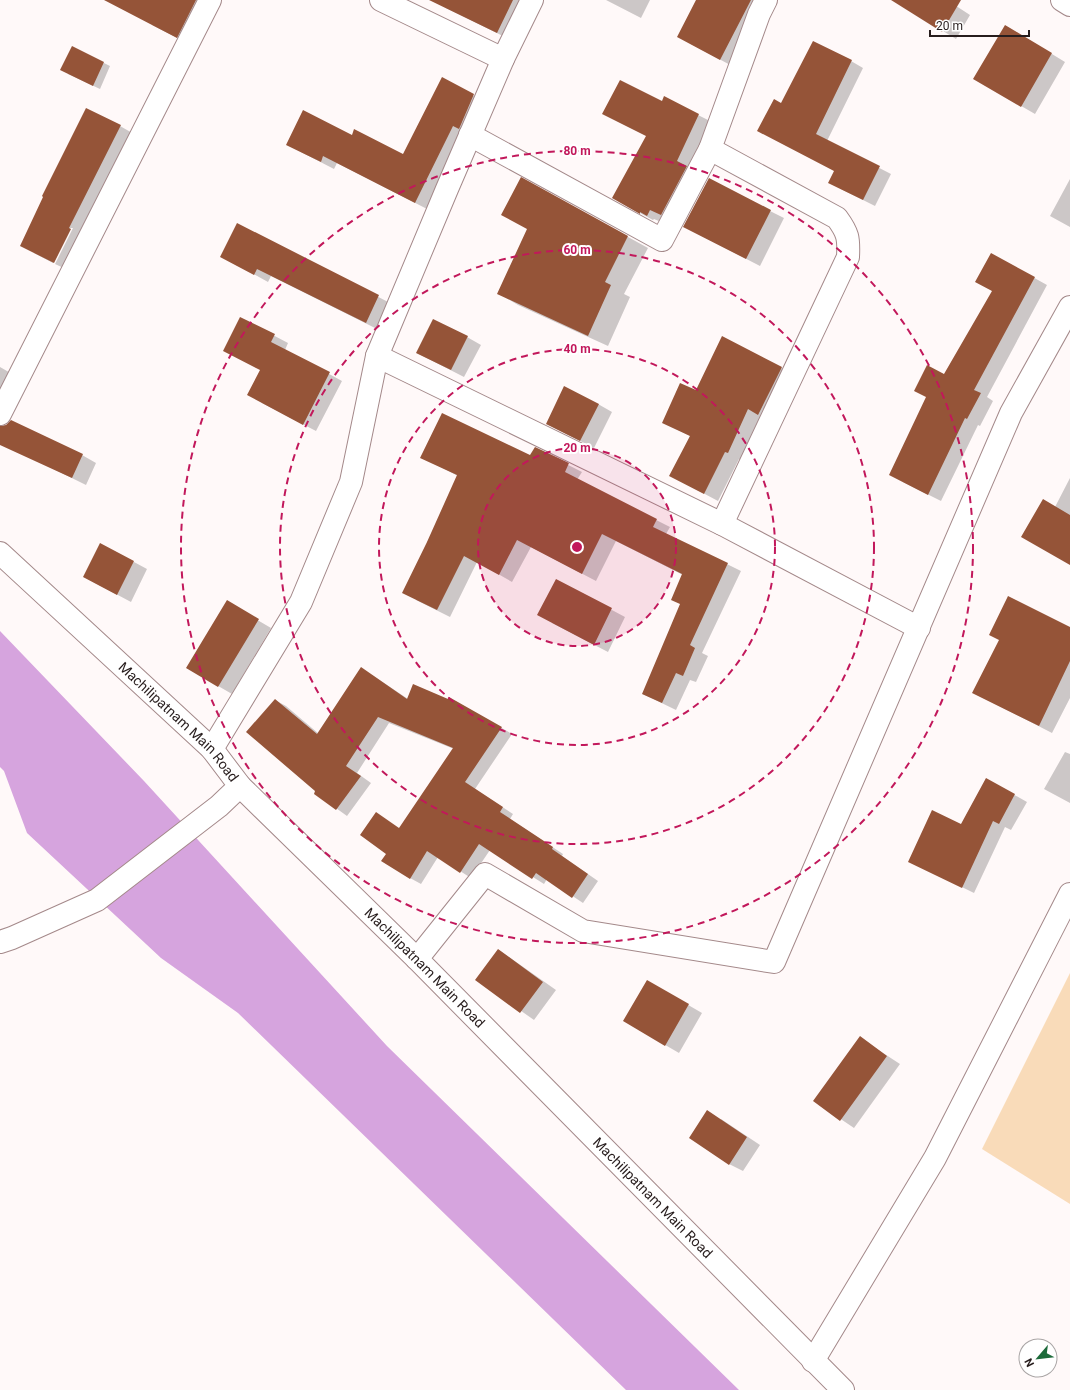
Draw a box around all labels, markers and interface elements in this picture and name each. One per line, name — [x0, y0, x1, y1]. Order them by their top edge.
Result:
scale bar — [930, 12, 1029, 38]
text: 20 m — [936, 19, 963, 33]
text: 80 m — [563, 144, 591, 158]
text: 60 m — [563, 243, 591, 257]
text: 40 m — [563, 342, 591, 356]
text: 20 m — [563, 441, 591, 455]
centre of rings — [570, 540, 584, 554]
street label: Machilipatnam Main Road — [115, 659, 242, 785]
street label: Machilipatnam Main Road — [361, 904, 488, 1031]
street label: Machilipatnam Main Road — [590, 1134, 716, 1261]
north arrow — [1018, 1338, 1058, 1378]
text: N — [1022, 1356, 1037, 1369]

